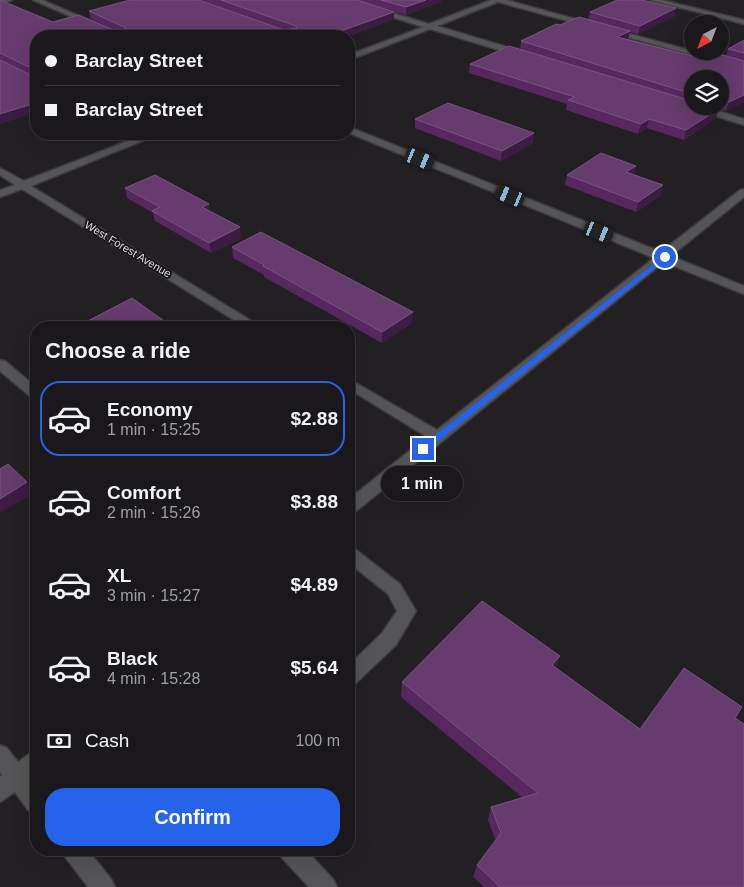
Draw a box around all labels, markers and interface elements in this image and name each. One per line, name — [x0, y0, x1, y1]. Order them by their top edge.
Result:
north arrow — [684, 15, 729, 60]
map controls — [684, 15, 729, 115]
text: Barclay Street — [75, 50, 203, 71]
button: layers — [684, 70, 729, 115]
text: Barclay Street — [75, 99, 203, 120]
car — [403, 146, 436, 172]
car — [493, 183, 526, 209]
street label: West Forest Avenue — [83, 218, 173, 280]
car — [582, 219, 615, 245]
route start — [654, 246, 676, 268]
text: Choose a ride — [45, 338, 190, 363]
icon: car — [47, 396, 92, 441]
text: Economy — [107, 399, 193, 420]
text: $2.88 — [290, 408, 338, 429]
text: 1 min · 15:25 — [107, 421, 200, 438]
route end — [412, 438, 434, 460]
callout: 1 min — [382, 466, 464, 502]
text: 1 min — [401, 475, 443, 492]
icon: car — [47, 479, 92, 524]
text: Comfort — [107, 482, 181, 503]
text: $3.88 — [290, 491, 338, 512]
text: 2 min · 15:26 — [107, 504, 200, 521]
icon: car — [47, 562, 92, 607]
text: XL — [107, 565, 131, 586]
text: $4.89 — [290, 574, 338, 595]
text: 3 min · 15:27 — [107, 587, 200, 604]
icon: car — [47, 645, 92, 690]
text: Black — [107, 648, 158, 669]
text: $5.64 — [290, 657, 338, 678]
text: 4 min · 15:28 — [107, 670, 200, 687]
icon: cash — [45, 727, 73, 755]
text: Cash — [85, 730, 129, 751]
text: 100 m — [296, 732, 340, 749]
button: Confirm — [45, 788, 340, 846]

